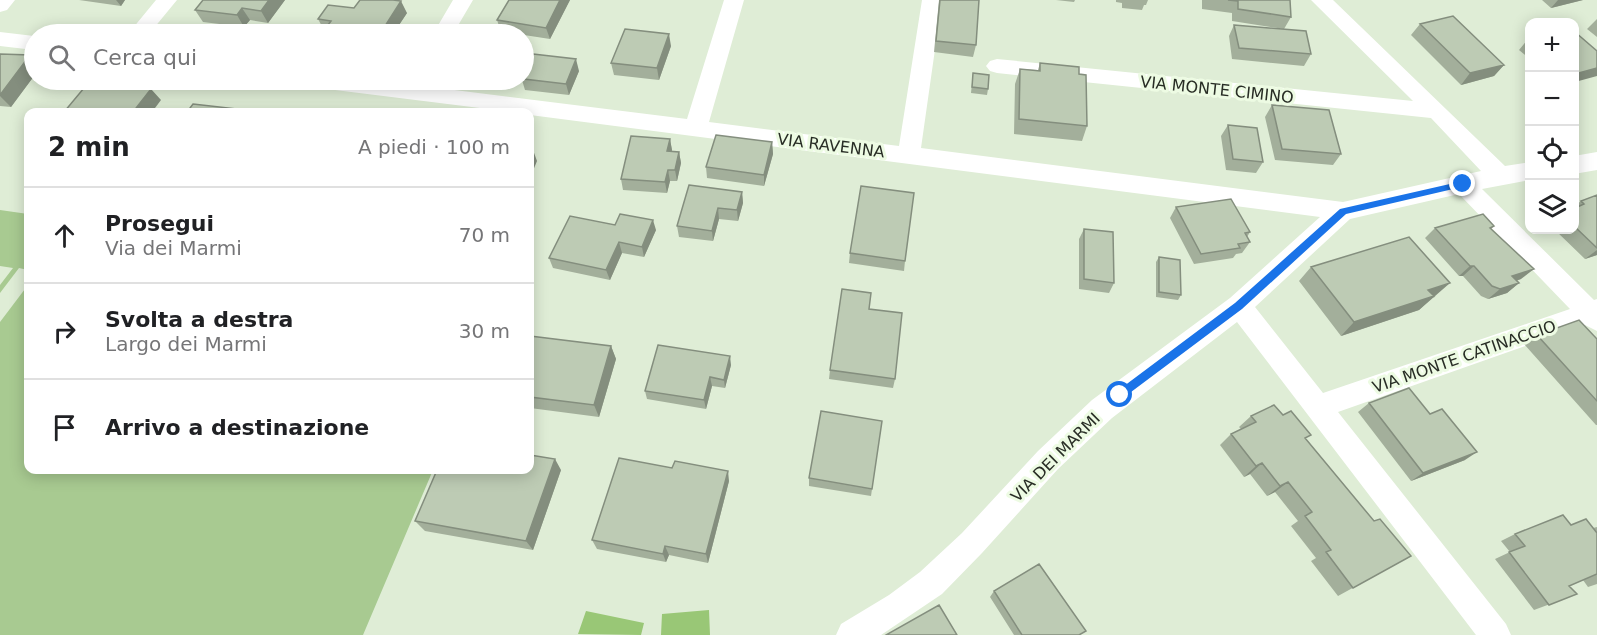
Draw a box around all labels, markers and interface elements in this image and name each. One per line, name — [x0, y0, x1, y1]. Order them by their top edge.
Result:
map controls — [1525, 18, 1579, 234]
button: + — [1525, 18, 1579, 72]
search box — [24, 24, 534, 90]
icon: search — [45, 41, 78, 74]
text: Cerca qui — [93, 45, 197, 70]
street label: VIA MONTE CIMINO — [1139, 72, 1295, 107]
button: − — [1525, 72, 1579, 126]
button: locate — [1525, 126, 1579, 180]
street label: VIA RAVENNA — [776, 129, 886, 162]
text: 2 min — [48, 132, 130, 162]
text: A piedi · 100 m — [358, 135, 510, 159]
route end — [1449, 170, 1475, 196]
button: layers — [1525, 180, 1579, 234]
text: Prosegui — [105, 211, 214, 236]
icon: ahead — [48, 219, 81, 252]
text: 70 m — [459, 223, 510, 247]
text: Via dei Marmi — [105, 236, 242, 260]
text: Svolta a destra — [105, 307, 293, 332]
icon: right — [48, 315, 81, 348]
street label: VIA MONTE CATINACCIO — [1370, 316, 1558, 397]
text: 30 m — [459, 319, 510, 343]
text: Largo dei Marmi — [105, 332, 267, 356]
route start — [1106, 381, 1132, 407]
street label: VIA DEI MARMI — [1007, 409, 1104, 506]
icon: arrive — [48, 411, 81, 444]
text: Arrivo a destinazione — [105, 415, 369, 440]

